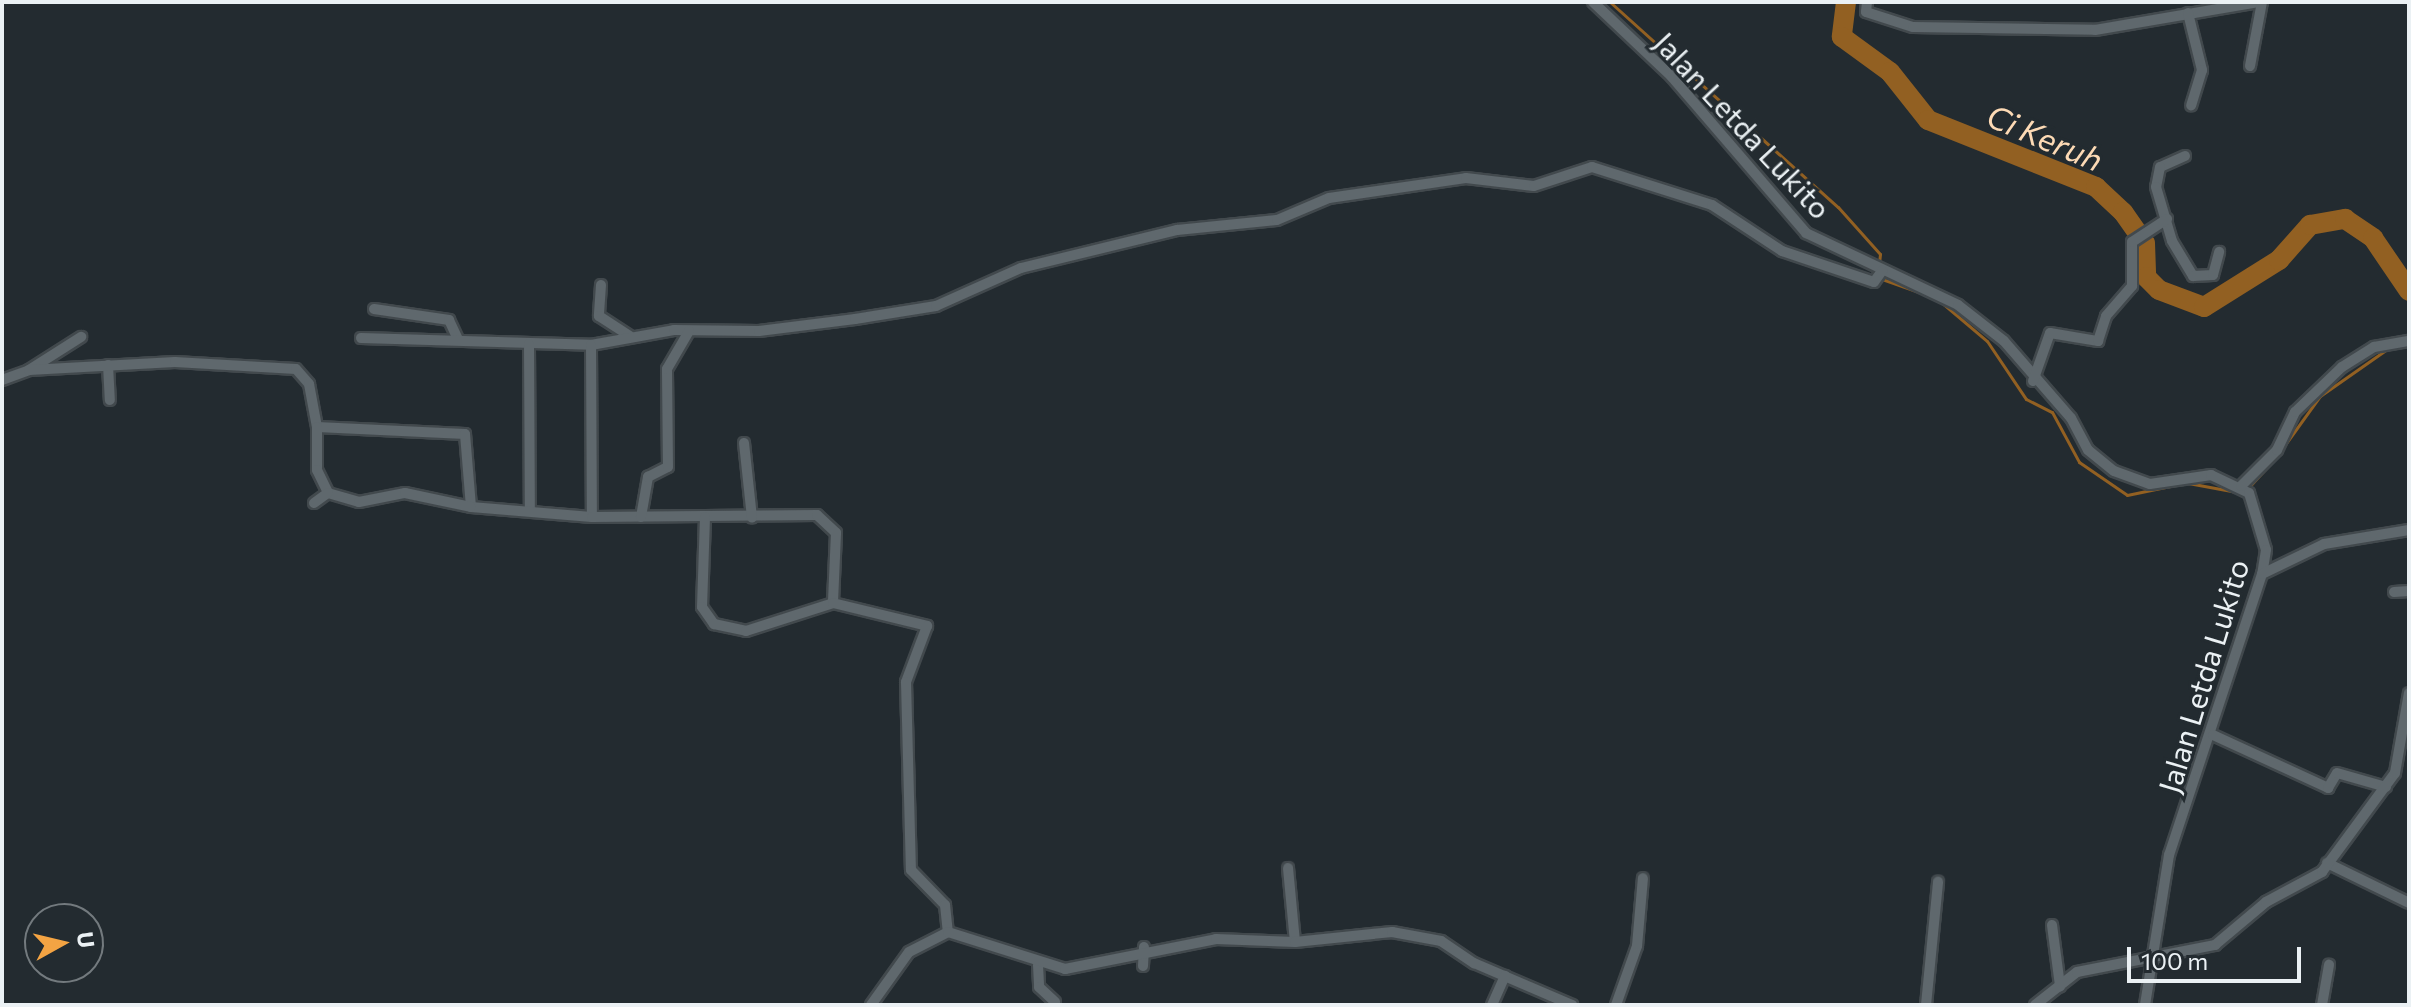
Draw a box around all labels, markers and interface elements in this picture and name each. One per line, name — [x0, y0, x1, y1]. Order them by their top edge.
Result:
street label: Jalan Letda Lukito — [1647, 24, 1839, 226]
water label: Ci Keruh — [1981, 95, 2109, 179]
street label: Jalan Letda Lukito — [2150, 555, 2256, 797]
north arrow — [24, 903, 104, 983]
text: U — [72, 930, 101, 950]
scale bar — [2131, 931, 2305, 981]
text: 100 m — [2141, 946, 2208, 975]

